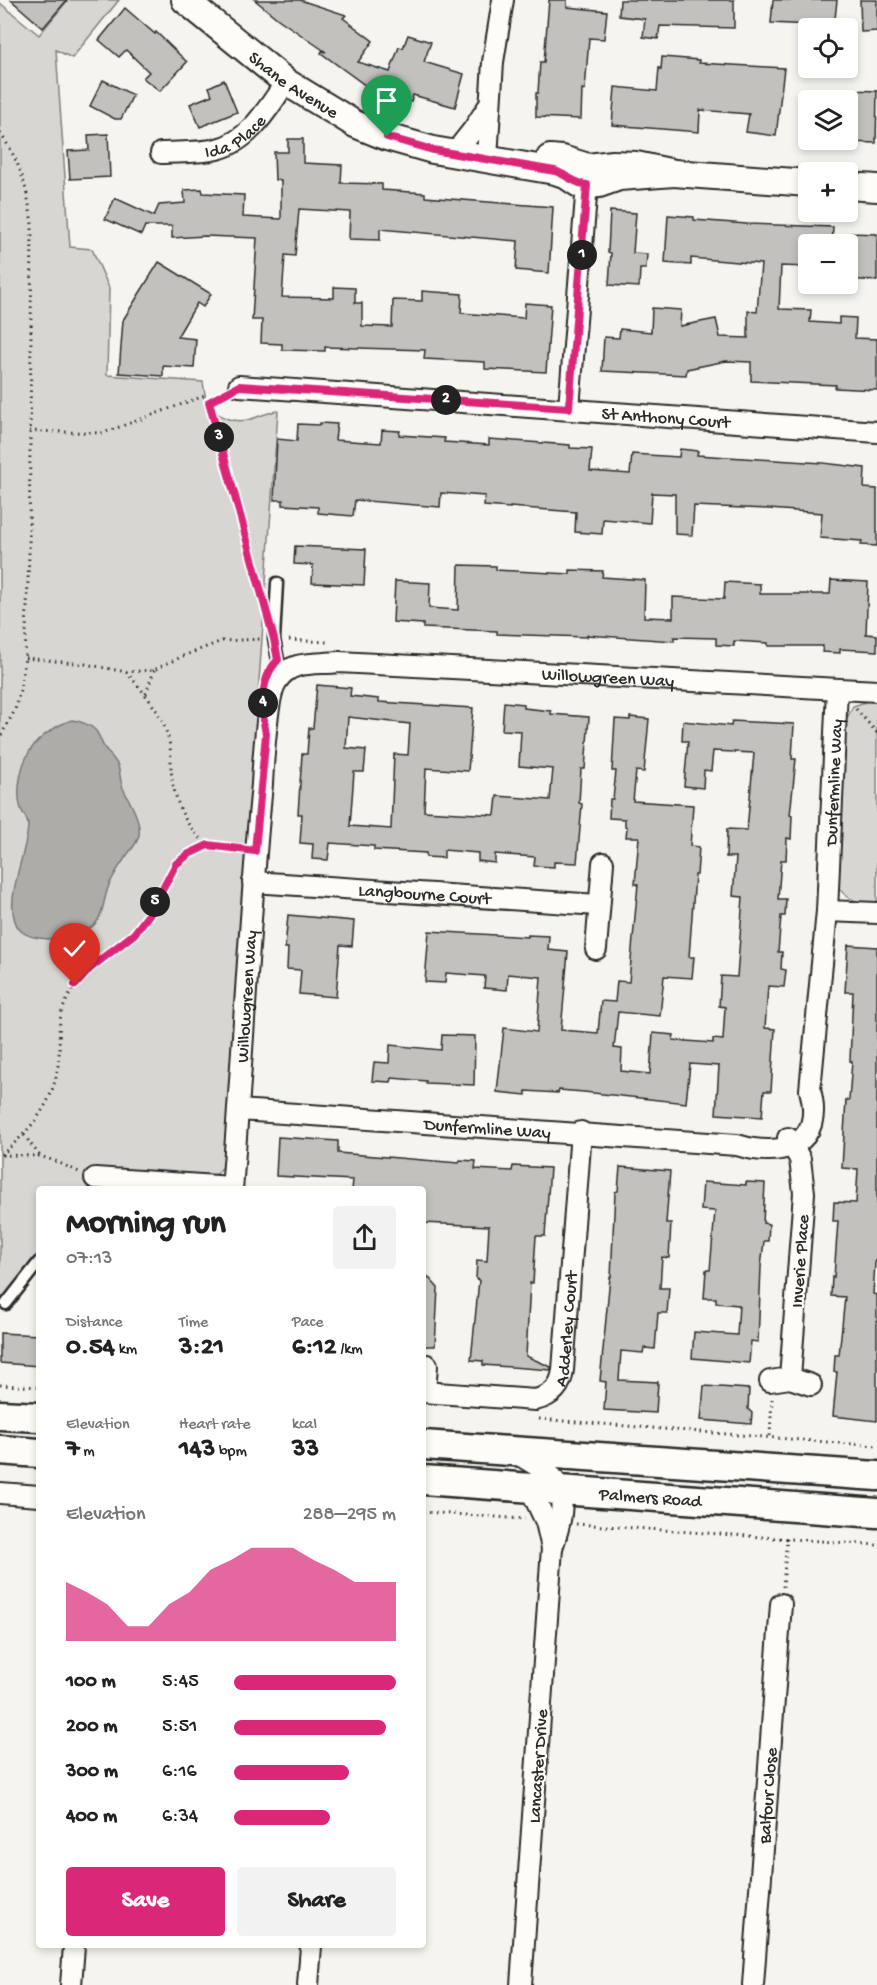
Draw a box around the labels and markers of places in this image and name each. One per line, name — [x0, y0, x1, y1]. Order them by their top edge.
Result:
pin — [361, 75, 412, 137]
pin: 1 — [567, 240, 597, 270]
pin: 2 — [431, 385, 461, 415]
pin: 3 — [204, 422, 234, 452]
pin: 4 — [248, 688, 278, 718]
pin: 5 — [140, 887, 170, 917]
pin — [49, 923, 100, 985]

